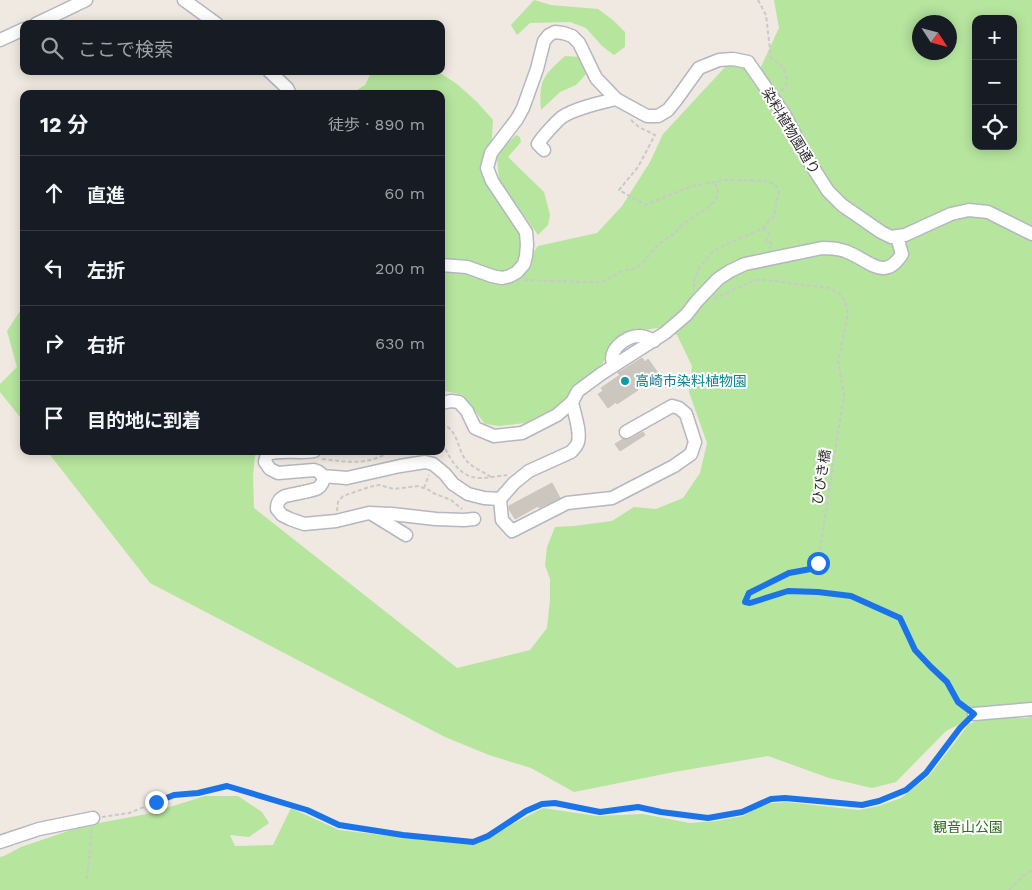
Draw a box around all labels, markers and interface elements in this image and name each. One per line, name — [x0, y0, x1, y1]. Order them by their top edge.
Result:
north arrow — [912, 15, 957, 60]
map controls — [972, 15, 1017, 150]
button: + — [972, 15, 1017, 60]
search box — [20, 20, 445, 75]
icon: search — [38, 34, 66, 62]
text: ここで検索 — [78, 38, 173, 61]
button: − — [972, 60, 1017, 105]
street label: 染料植物園通り — [759, 85, 823, 177]
button: locate — [972, 105, 1017, 150]
text: 12 分 — [40, 112, 89, 137]
text: 徒歩 · 890 m — [328, 115, 425, 134]
icon: ahead — [40, 179, 68, 207]
text: 直進 — [87, 184, 125, 207]
text: 60 m — [385, 184, 425, 203]
icon: left — [40, 254, 68, 282]
text: 左折 — [87, 259, 125, 282]
text: 200 m — [375, 259, 425, 278]
icon: right — [40, 329, 68, 357]
text: 右折 — [87, 334, 125, 357]
text: 630 m — [375, 334, 425, 353]
place label: 高崎市染料植物園 — [635, 373, 747, 389]
marker: 高崎市染料植物園 — [619, 375, 631, 387]
icon: arrive — [40, 404, 68, 432]
text: 目的地に到着 — [87, 409, 201, 432]
street label: ひびき橋 — [809, 448, 833, 506]
route start — [807, 552, 830, 575]
route end — [145, 791, 168, 814]
park label: 観音山公園 — [933, 819, 1003, 835]

